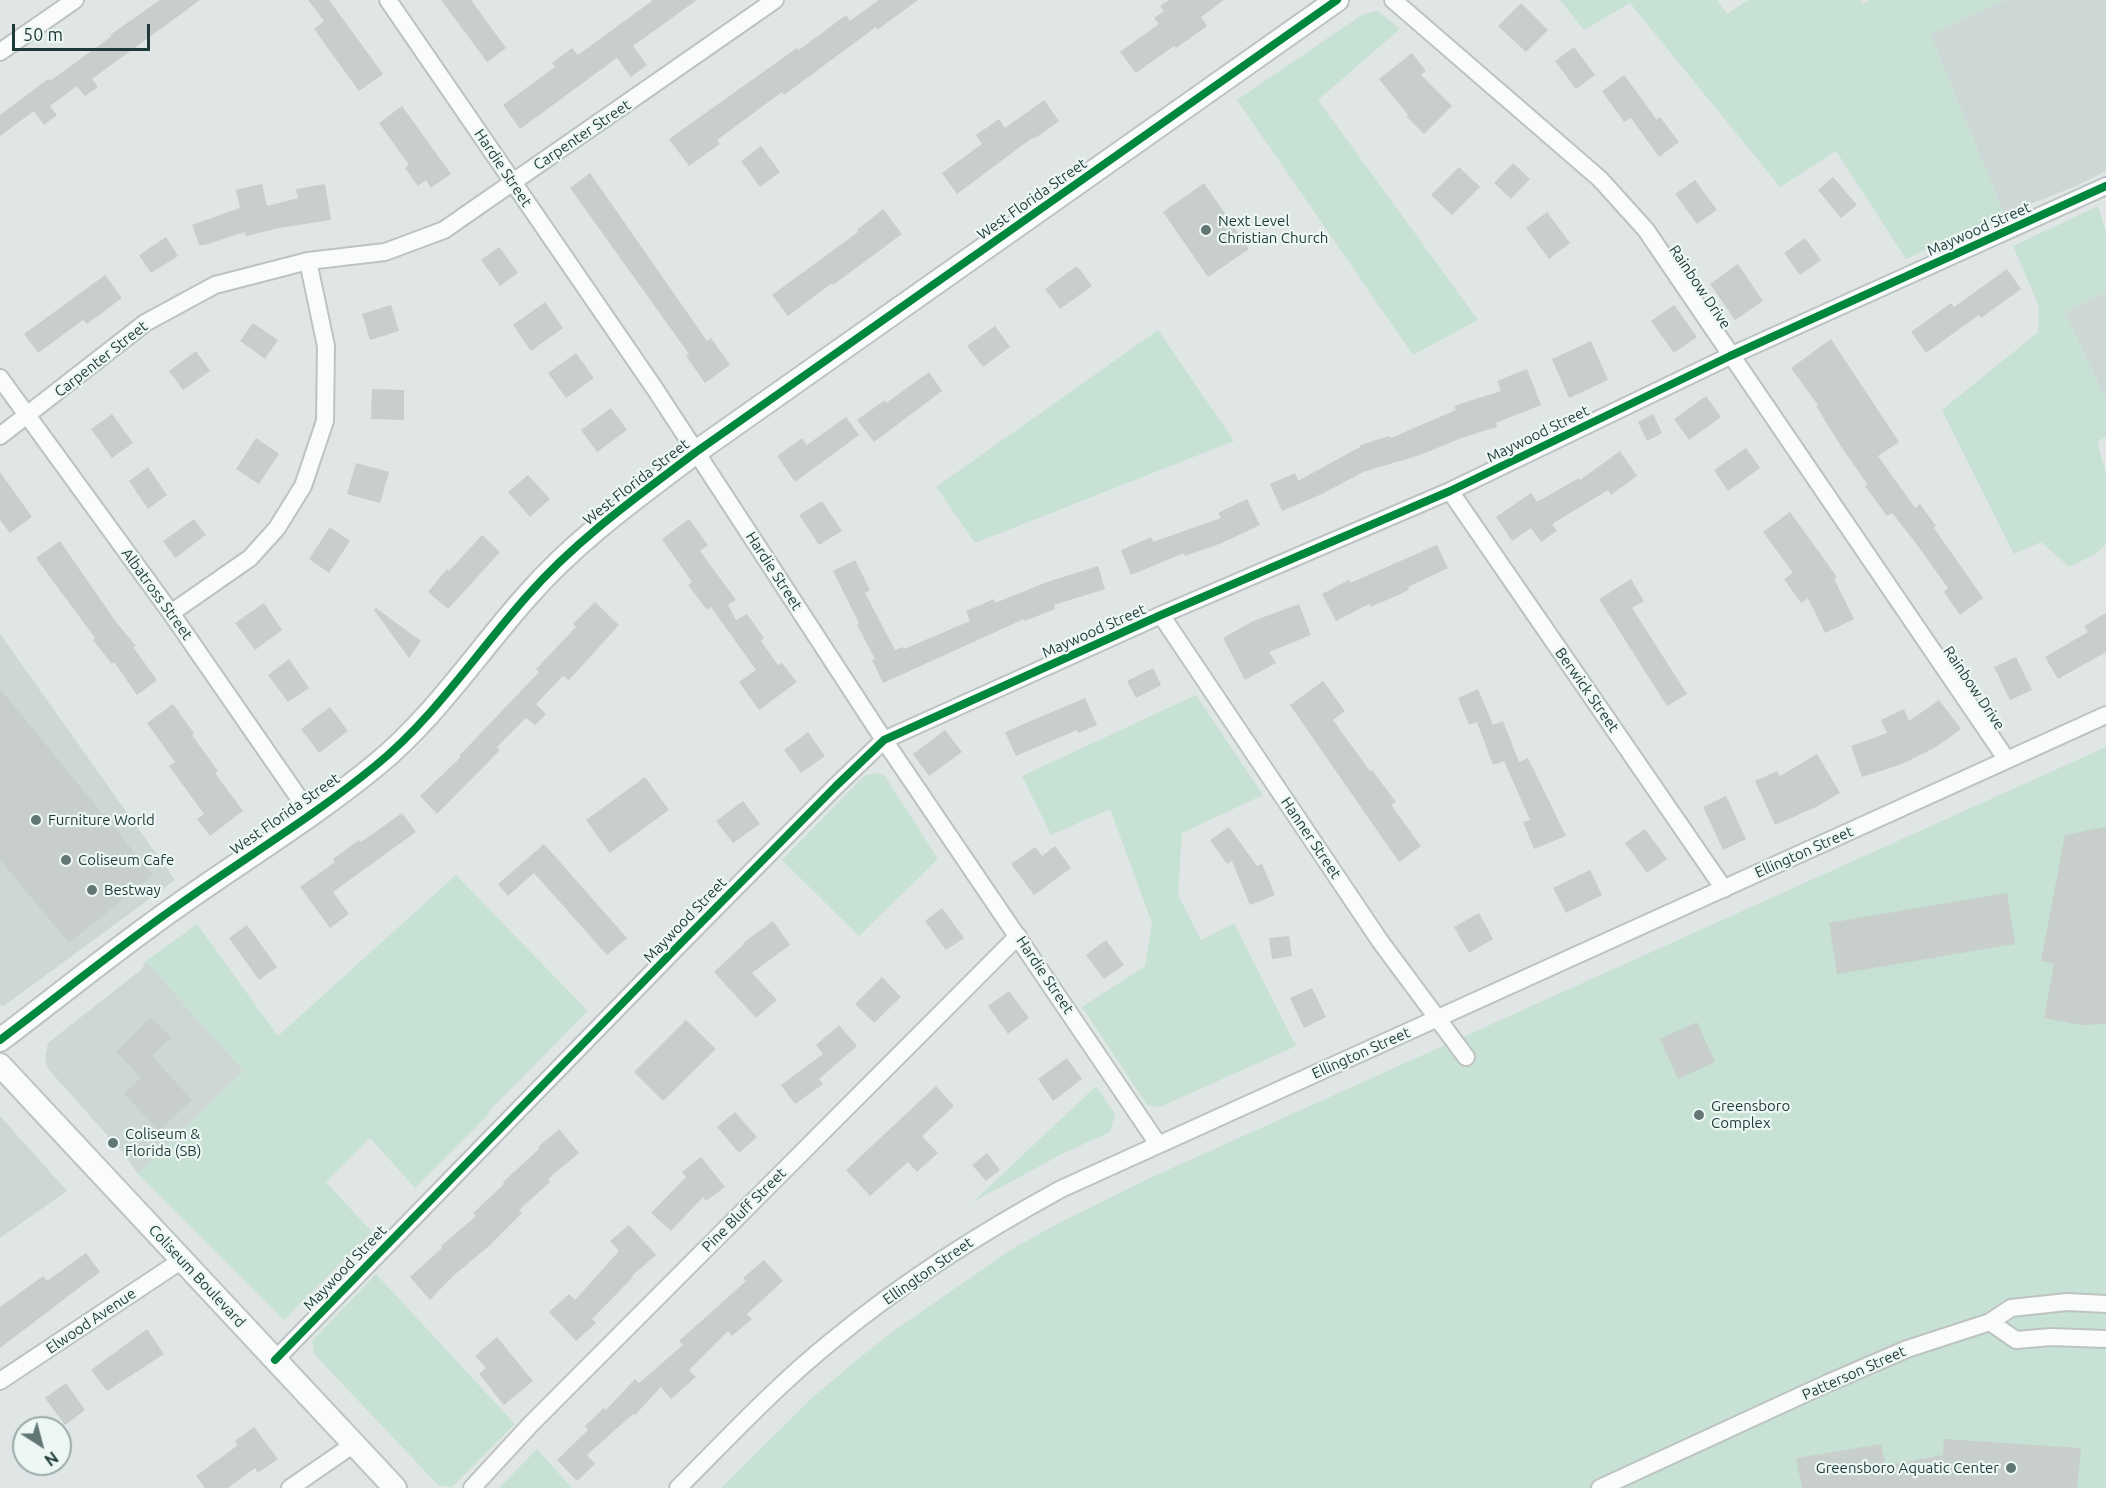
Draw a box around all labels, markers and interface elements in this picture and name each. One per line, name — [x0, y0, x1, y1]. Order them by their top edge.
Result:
scale bar — [15, 12, 153, 50]
text: 50 m — [23, 24, 63, 44]
street label: Carpenter Street — [530, 96, 634, 174]
street label: Hardie Street — [470, 126, 536, 210]
street label: West Florida Street — [974, 154, 1090, 244]
street label: Maywood Street — [1924, 198, 2034, 260]
place label: Next Level Christian Church — [1218, 212, 1328, 247]
marker: Next Level Christian Church — [1199, 223, 1213, 237]
street label: Rainbow Drive — [1665, 242, 1735, 332]
street label: Carpenter Street — [51, 317, 151, 401]
street label: Maywood Street — [1484, 401, 1592, 467]
street label: West Florida Street — [579, 435, 693, 529]
street label: Hardie Street — [742, 528, 806, 614]
street label: Albatross Street — [118, 545, 196, 643]
street label: Maywood Street — [1039, 600, 1149, 662]
street label: Rainbow Drive — [1939, 643, 2009, 733]
street label: Berwick Street — [1551, 644, 1623, 736]
street label: West Florida Street — [227, 769, 343, 859]
street label: Hanner Street — [1277, 794, 1345, 882]
place label: Furniture World — [48, 811, 155, 829]
marker: Furniture World — [29, 813, 43, 827]
street label: Ellington Street — [1752, 822, 1856, 882]
place label: Coliseum Cafe — [78, 851, 174, 869]
marker: Coliseum Cafe — [59, 853, 73, 867]
street label: Maywood Street — [640, 874, 730, 966]
place label: Bestway — [104, 881, 161, 899]
marker: Bestway — [85, 883, 99, 897]
street label: Hardie Street — [1012, 933, 1078, 1017]
street label: Ellington Street — [1309, 1023, 1413, 1083]
place label: Greensboro Complex — [1711, 1097, 1790, 1132]
marker: Greensboro Complex — [1692, 1108, 1706, 1122]
place label: Coliseum & Florida (SB) — [125, 1125, 201, 1160]
marker: Coliseum & Florida (SB) — [106, 1136, 120, 1150]
street label: Pine Bluff Street — [698, 1164, 790, 1256]
street label: Coliseum Boulevard — [145, 1221, 249, 1331]
street label: Maywood Street — [300, 1222, 390, 1314]
street label: Ellington Street — [880, 1233, 976, 1309]
street label: Elwood Avenue — [43, 1284, 139, 1358]
street label: Patterson Street — [1799, 1342, 1909, 1404]
north arrow — [12, 1416, 72, 1476]
text: N — [41, 1448, 62, 1470]
place label: Greensboro Aquatic Center — [1816, 1459, 1999, 1477]
marker: Greensboro Aquatic Center — [2004, 1461, 2018, 1475]

